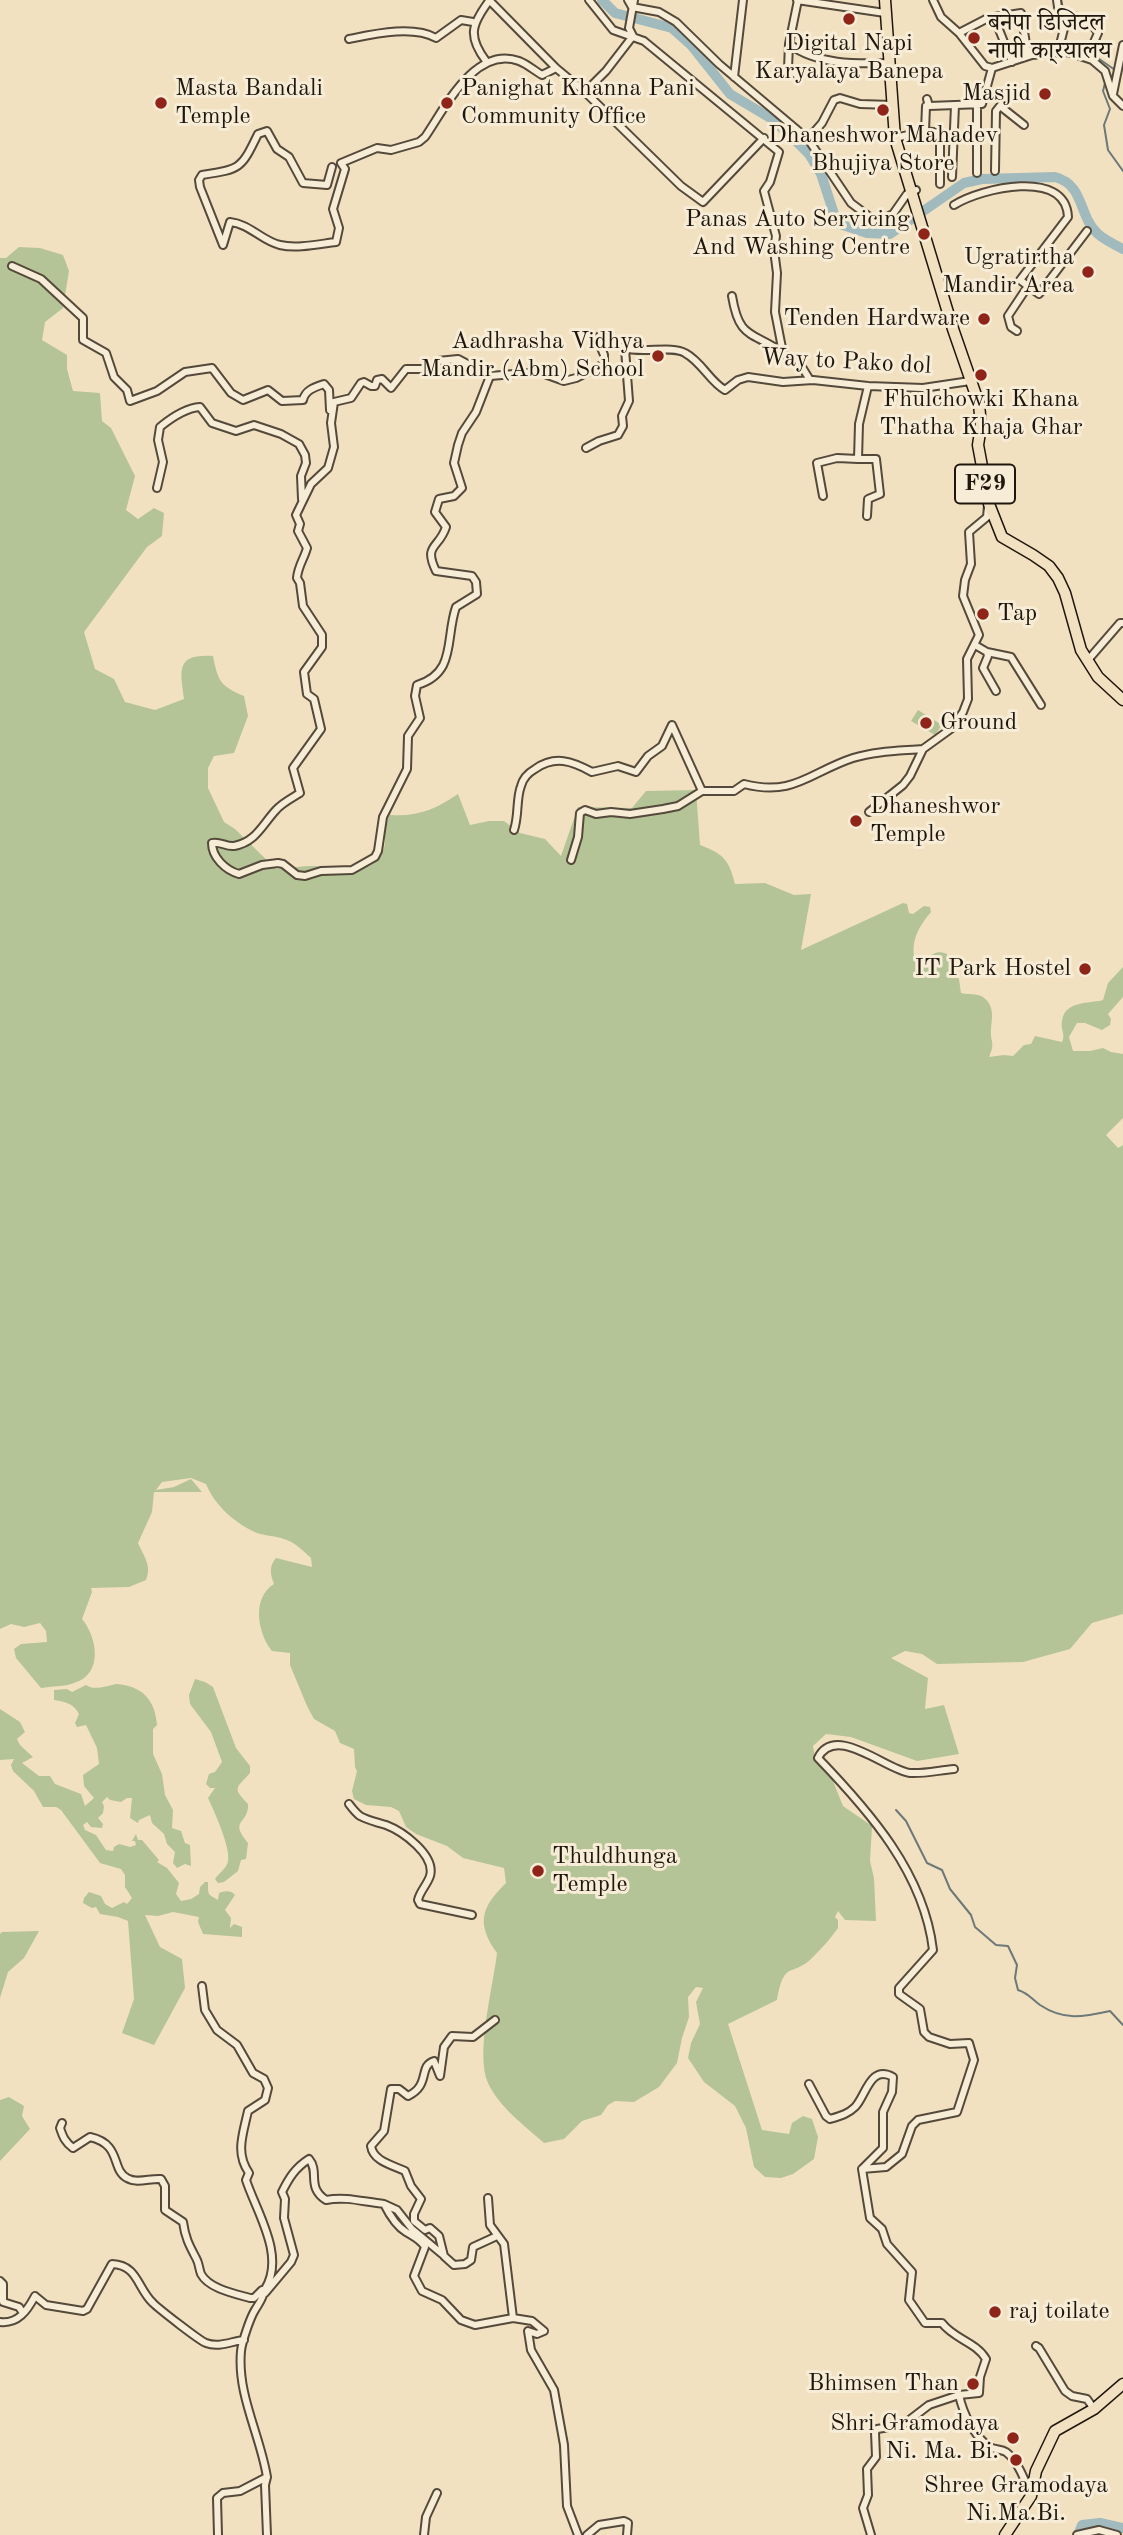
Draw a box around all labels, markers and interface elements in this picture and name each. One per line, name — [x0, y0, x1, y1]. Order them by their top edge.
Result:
place label: बनेपा डिजिटल नापी का्रयालय — [988, 10, 1112, 66]
marker: Digital Napi Karyalaya Banepa — [841, 11, 857, 27]
place label: Digital Napi Karyalaya Banepa — [755, 30, 943, 86]
marker: बनेपा डिजिटल नापी का्रयालय — [966, 30, 982, 46]
place label: Masta Bandali Temple — [175, 75, 323, 131]
place label: Panighat Khanna Pani Community Office — [461, 75, 695, 131]
place label: Masjid — [962, 80, 1031, 108]
marker: Masjid — [1037, 86, 1053, 102]
marker: Masta Bandali Temple — [153, 95, 169, 111]
marker: Panighat Khanna Pani Community Office — [439, 95, 455, 111]
marker: Dhaneshwor Mahadev Bhujiya Store — [875, 102, 891, 118]
place label: Dhaneshwor Mahadev Bhujiya Store — [768, 122, 998, 178]
place label: Panas Auto Servicing And Washing Centre — [685, 206, 910, 262]
marker: Panas Auto Servicing And Washing Centre — [916, 226, 932, 242]
place label: Ugratirtha Mandir Area — [942, 244, 1074, 300]
marker: Ugratirtha Mandir Area — [1080, 264, 1096, 280]
place label: Tenden Hardware — [784, 305, 970, 333]
marker: Tenden Hardware — [976, 311, 992, 327]
place label: Aadhrasha Vidhya Mandir (Abm) School — [421, 328, 644, 384]
street label: Way to Pako dol — [760, 343, 932, 381]
marker: Aadhrasha Vidhya Mandir (Abm) School — [650, 348, 666, 364]
marker: Fhulchowki Khana Thatha Khaja Ghar — [973, 367, 989, 383]
place label: Fhulchowki Khana Thatha Khaja Ghar — [879, 386, 1083, 442]
road number: F29 — [955, 464, 1015, 504]
place label: Tap — [997, 600, 1037, 628]
marker: Tap — [975, 606, 991, 622]
place label: Ground — [940, 709, 1017, 737]
marker: Ground — [918, 715, 934, 731]
place label: Dhaneshwor Temple — [870, 793, 1000, 849]
marker: Dhaneshwor Temple — [848, 813, 864, 829]
place label: IT Park Hostel — [914, 955, 1071, 983]
marker: IT Park Hostel — [1077, 961, 1093, 977]
place label: Thuldhunga Temple — [552, 1843, 678, 1899]
marker: Thuldhunga Temple — [530, 1863, 546, 1879]
place label: raj toilate — [1009, 2298, 1110, 2326]
marker: raj toilate — [987, 2304, 1003, 2320]
place label: Bhimsen Than — [808, 2370, 959, 2398]
marker: Bhimsen Than — [965, 2376, 981, 2392]
place label: Shri Gramodaya Ni. Ma. Bi. — [830, 2410, 999, 2466]
marker: Shri Gramodaya Ni. Ma. Bi. — [1005, 2430, 1021, 2446]
marker: Shree Gramodaya Ni.Ma.Bi. — [1008, 2452, 1024, 2468]
place label: Shree Gramodaya Ni.Ma.Bi. — [924, 2472, 1108, 2528]

